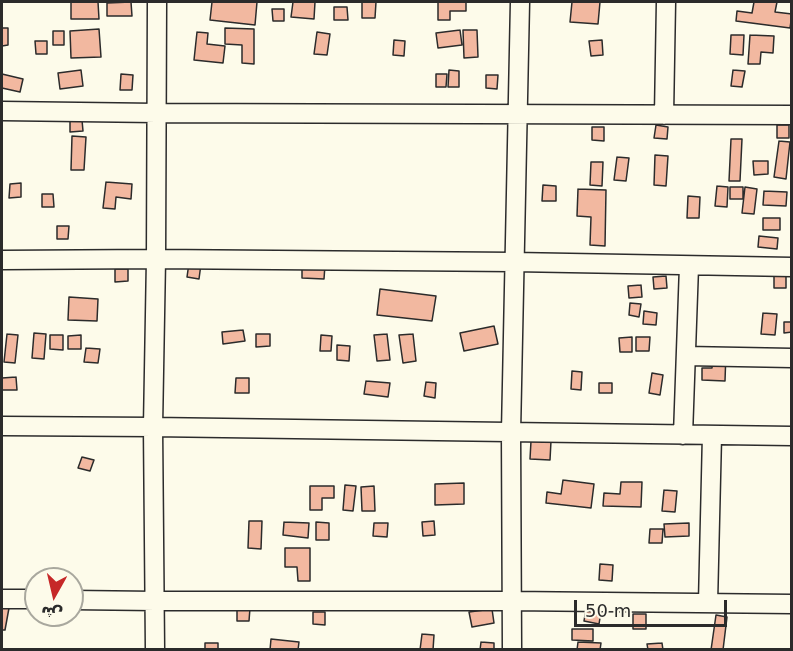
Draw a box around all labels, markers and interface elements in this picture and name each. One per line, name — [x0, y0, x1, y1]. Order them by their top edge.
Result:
north arrow — [24, 567, 84, 627]
scale bar — [577, 588, 730, 626]
text: 50 m — [585, 600, 631, 621]
text: ش — [39, 602, 64, 624]

